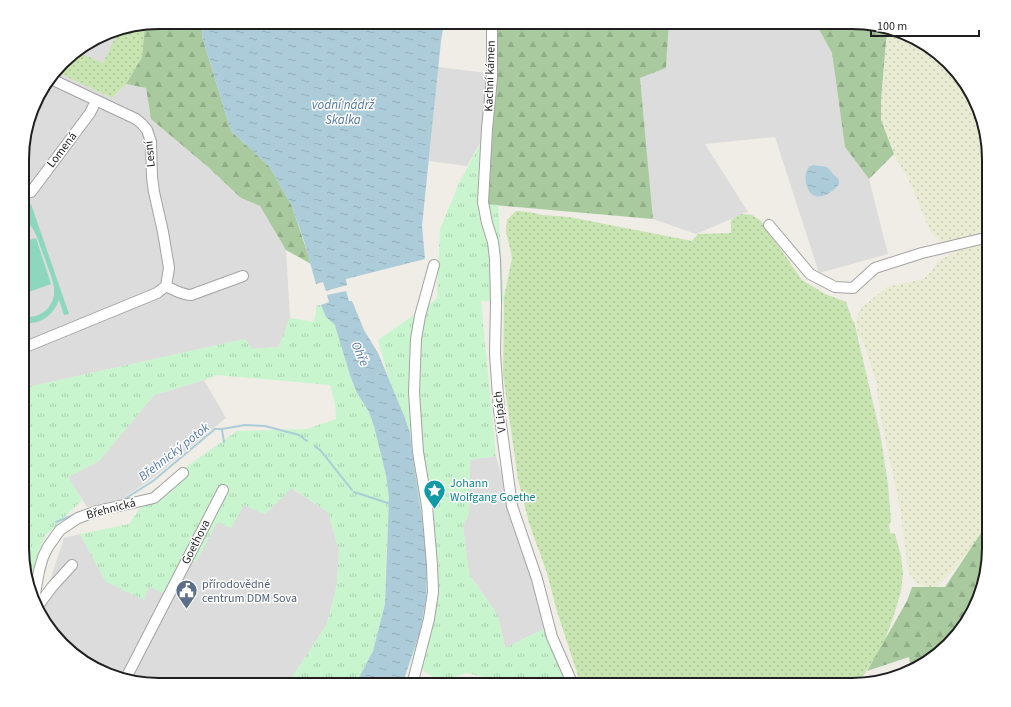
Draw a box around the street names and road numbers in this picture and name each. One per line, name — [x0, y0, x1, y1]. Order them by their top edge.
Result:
street label: Kachní kámen — [480, 40, 500, 112]
street label: Lomená — [43, 129, 81, 171]
street label: Lesní — [140, 139, 160, 168]
street label: V Lipách — [489, 390, 511, 434]
street label: Břehnická — [84, 494, 138, 524]
street label: Goethova — [177, 517, 215, 567]

